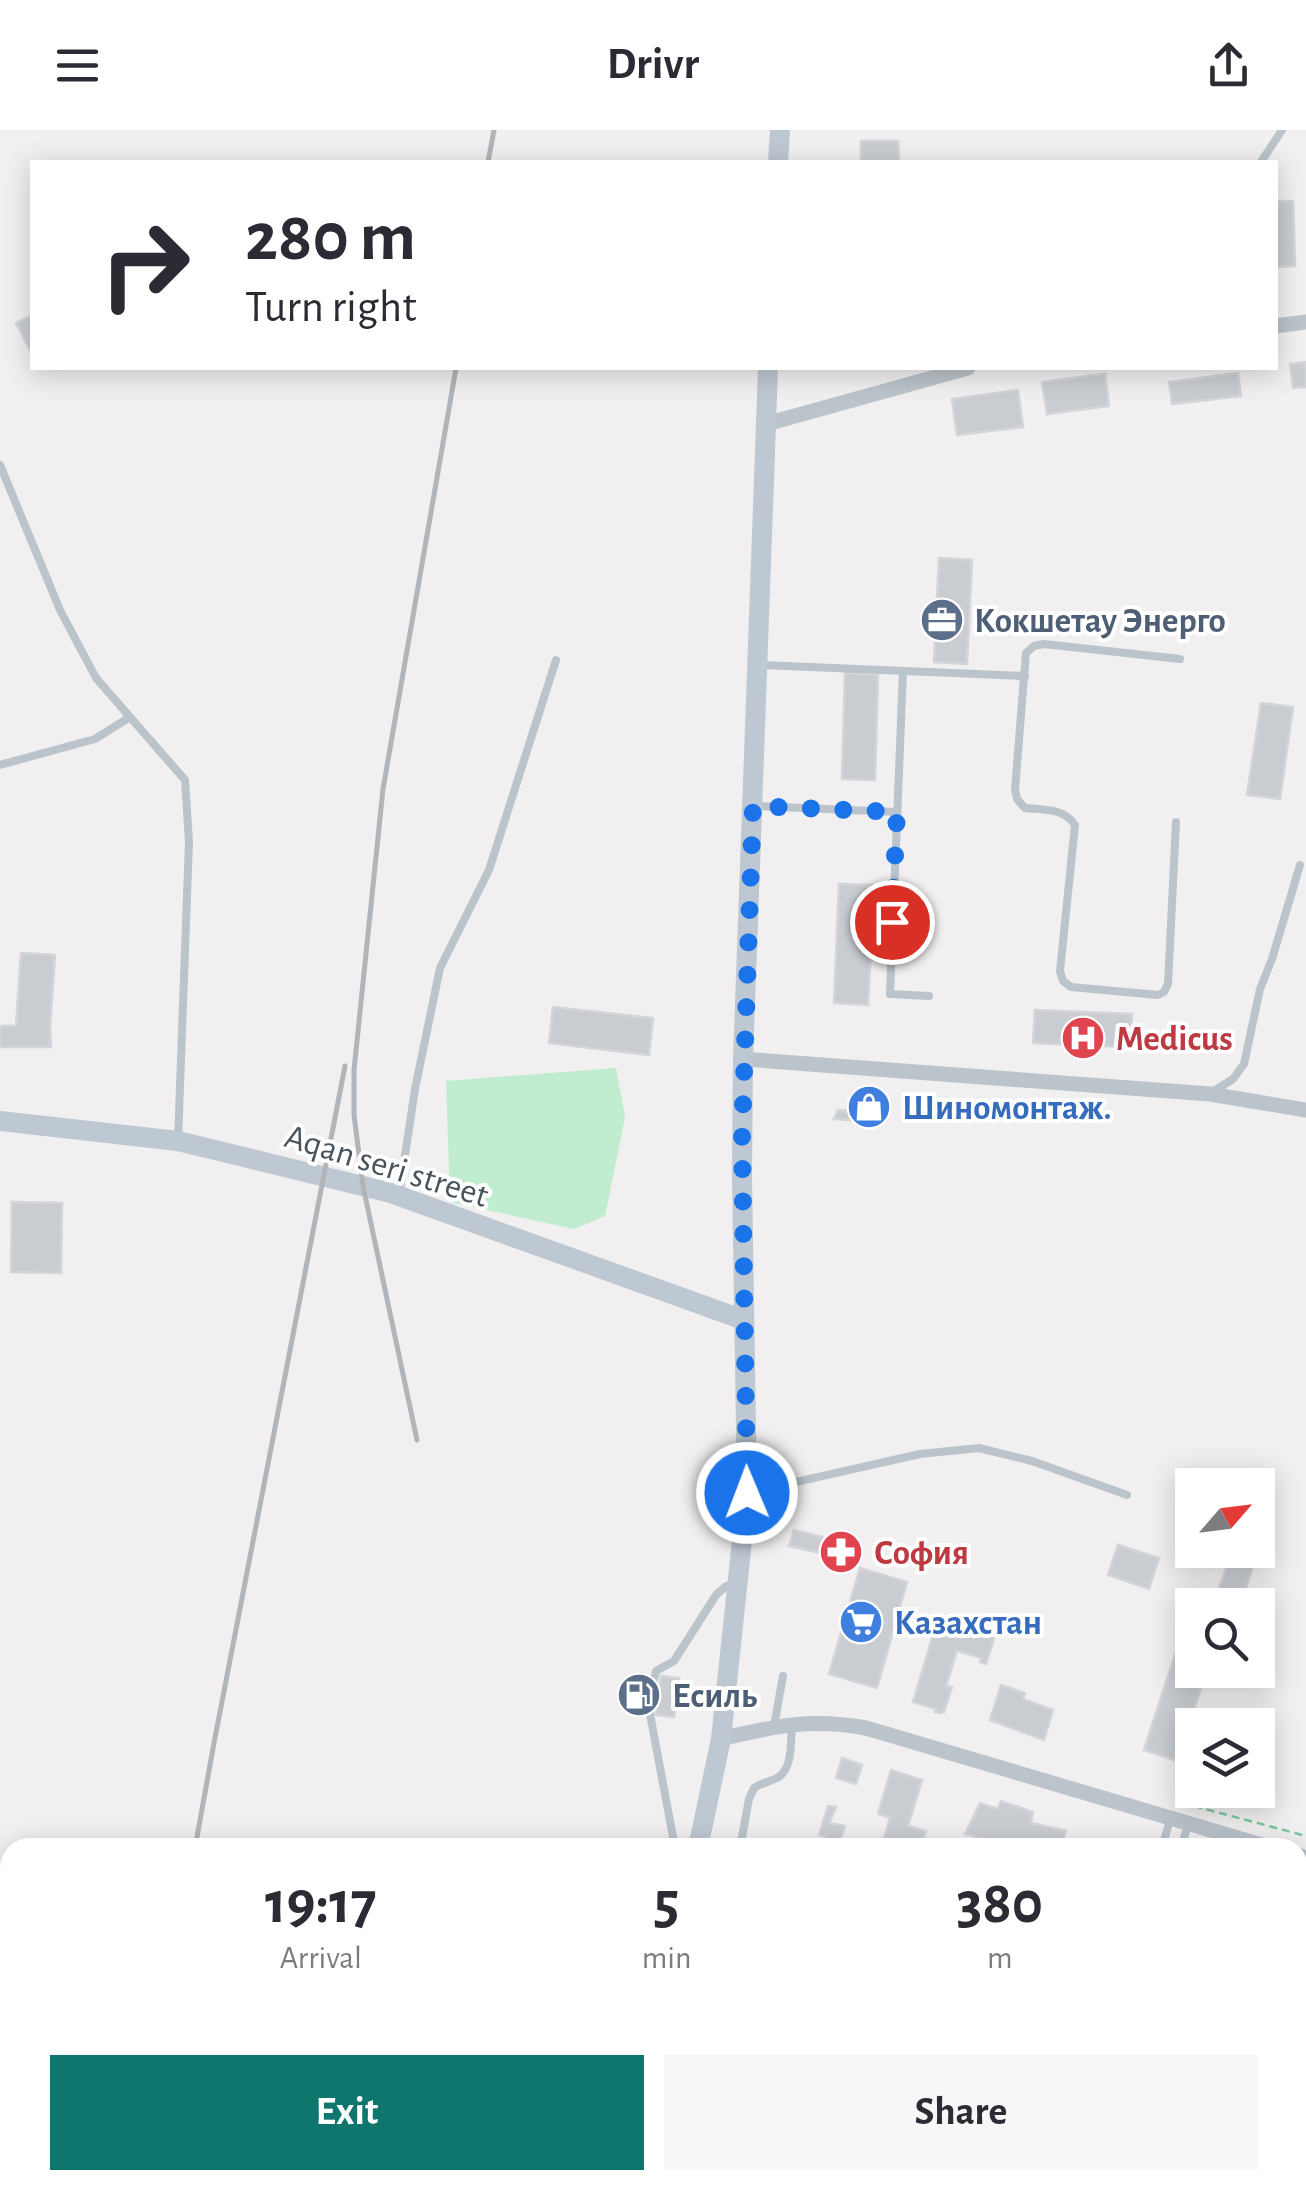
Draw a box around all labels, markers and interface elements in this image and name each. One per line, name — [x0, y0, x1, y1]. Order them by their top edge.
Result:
icon: menu — [50, 38, 105, 93]
icon: share — [1201, 38, 1256, 93]
text: Drivr — [607, 42, 699, 87]
icon: right — [80, 200, 210, 330]
text: 280 m — [245, 203, 416, 273]
text: Turn right — [245, 285, 417, 330]
office icon: Кокшетау Энерго — [919, 597, 965, 643]
place label: Кокшетау Энерго — [974, 604, 1226, 639]
pin — [850, 880, 935, 965]
icon: arrive — [865, 895, 920, 950]
hospital icon: Medicus — [1060, 1015, 1106, 1061]
place label: Medicus — [1116, 1022, 1233, 1057]
shop icon: Шиномонтаж. — [846, 1084, 892, 1130]
place label: Шиномонтаж. — [902, 1091, 1112, 1126]
street label: Aqan seri street — [281, 1119, 492, 1214]
position arrow — [695, 1441, 799, 1545]
north arrow — [1175, 1468, 1275, 1568]
map controls — [1175, 1468, 1275, 1808]
pharmacy icon: София — [818, 1529, 864, 1575]
place label: София — [874, 1536, 969, 1571]
button: search — [1175, 1588, 1275, 1688]
supermarket icon: Казахстан — [838, 1599, 884, 1645]
place label: Казахстан — [894, 1606, 1042, 1641]
fuel station icon: Есиль — [616, 1672, 662, 1718]
place label: Есиль — [672, 1679, 757, 1714]
button: layers — [1175, 1708, 1275, 1808]
text: 19:17 — [265, 1874, 377, 1934]
text: 5 — [654, 1874, 680, 1934]
text: 380 — [956, 1874, 1043, 1934]
text: Arrival — [280, 1942, 362, 1974]
text: min — [642, 1942, 691, 1974]
text: m — [987, 1942, 1013, 1974]
button: Exit — [50, 2055, 644, 2170]
button: Share — [664, 2055, 1258, 2170]

